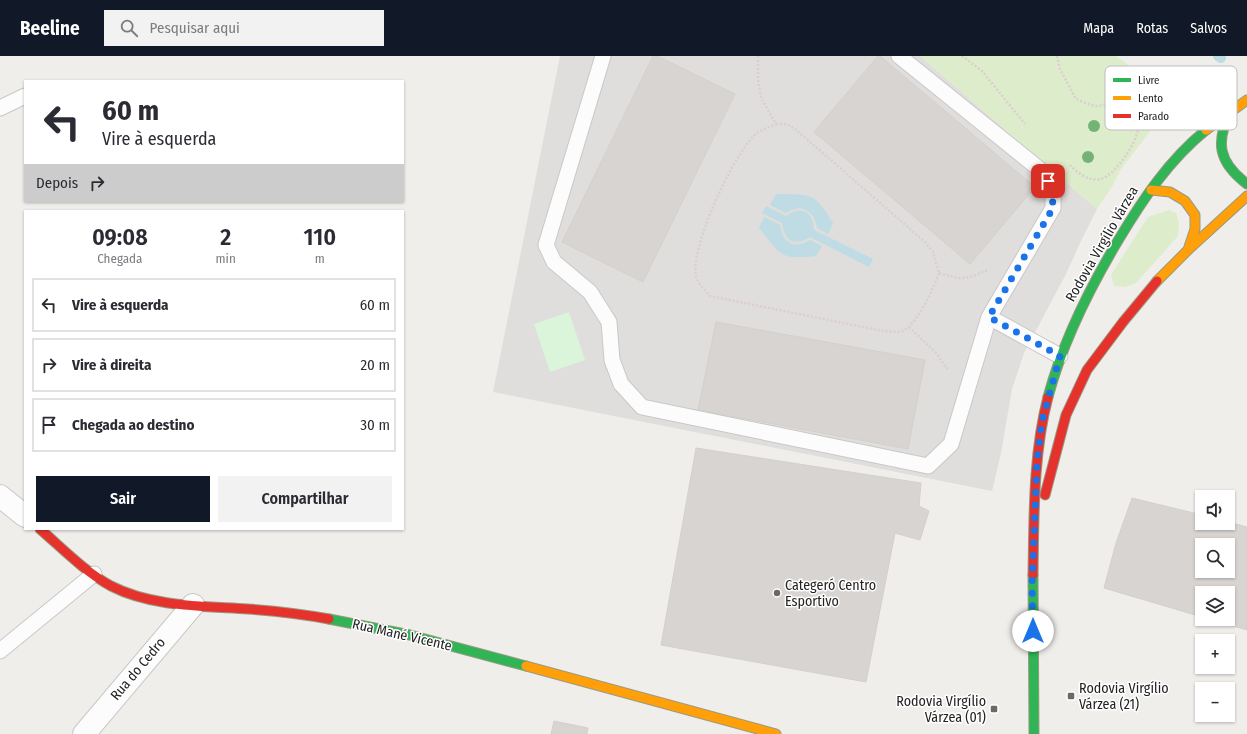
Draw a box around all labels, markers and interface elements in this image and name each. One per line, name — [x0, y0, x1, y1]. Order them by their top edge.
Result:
search box — [104, 10, 384, 46]
text: Beeline — [20, 17, 80, 40]
icon: search — [118, 17, 140, 39]
text: Pesquisar aqui — [150, 19, 240, 37]
text: Mapa — [1083, 20, 1114, 37]
text: Rotas — [1136, 20, 1168, 37]
text: Salvos — [1190, 20, 1227, 37]
legend — [1105, 66, 1237, 130]
text: Livre — [1138, 74, 1160, 87]
text: Lento — [1138, 92, 1163, 105]
text: 60 m — [102, 94, 159, 127]
icon: left — [36, 96, 88, 148]
text: Parado — [1138, 110, 1169, 123]
text: Vire à esquerda — [102, 128, 216, 150]
pin — [1031, 164, 1065, 198]
icon: arrive — [1037, 170, 1059, 192]
icon: right — [86, 172, 108, 194]
text: Depois — [36, 174, 78, 192]
street label: Rodovia Virgílio Várzea — [1062, 183, 1142, 305]
text: 09:08 — [92, 223, 148, 251]
text: 2 — [220, 223, 231, 251]
text: 110 — [304, 223, 336, 251]
text: Chegada — [97, 251, 142, 266]
text: min — [216, 251, 236, 266]
text: m — [315, 251, 325, 266]
icon: left — [38, 294, 60, 316]
text: Vire à esquerda — [72, 296, 169, 314]
text: 60 m — [360, 296, 390, 314]
icon: right — [38, 354, 60, 376]
text: Vire à direita — [72, 356, 151, 374]
text: 20 m — [361, 356, 390, 374]
icon: arrive — [38, 414, 60, 436]
text: Chegada ao destino — [72, 416, 194, 434]
text: 30 m — [360, 416, 390, 434]
button: Sair — [36, 476, 210, 522]
button: Compartilhar — [218, 476, 392, 522]
map controls — [1195, 490, 1235, 722]
button: sound — [1195, 490, 1235, 530]
button: search — [1195, 538, 1235, 578]
place label: Categeró Centro Esportivo — [785, 577, 876, 610]
button: layers — [1195, 586, 1235, 626]
marker: Categeró Centro Esportivo — [772, 588, 782, 598]
position arrow — [1012, 610, 1054, 652]
street label: Rua Mané Vicente — [351, 615, 453, 655]
street label: Rua do Cedro — [107, 634, 169, 704]
button: + — [1195, 634, 1235, 674]
place label: Rodovia Virgílio Várzea (21) — [1079, 680, 1169, 713]
button: − — [1195, 682, 1235, 722]
marker: Rodovia Virgílio Várzea (21) — [1066, 691, 1076, 701]
place label: Rodovia Virgílio Várzea (01) — [896, 693, 986, 726]
marker: Rodovia Virgílio Várzea (01) — [989, 704, 999, 714]

